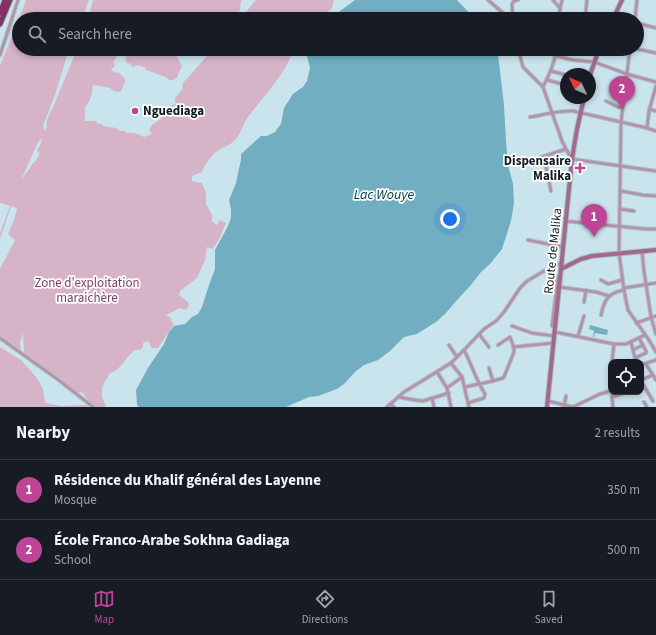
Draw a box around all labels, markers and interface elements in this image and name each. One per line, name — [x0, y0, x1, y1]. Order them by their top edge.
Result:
search box — [12, 12, 644, 56]
icon: search — [26, 23, 48, 45]
text: Search here — [58, 24, 132, 45]
north arrow — [560, 68, 596, 104]
pin: 2 — [609, 76, 635, 109]
place label: Nguediaga — [143, 102, 204, 120]
marker: Nguediaga — [130, 106, 140, 116]
place label: Dispensaire Malika — [504, 152, 571, 185]
marker: Dispensaire Malika — [574, 162, 586, 174]
water label: Lac Wouye — [354, 185, 415, 205]
pin: 1 — [581, 204, 607, 237]
street label: Route de Malika — [540, 207, 566, 295]
your location — [440, 209, 460, 229]
park label: Zone d'exploitation maraichère — [34, 274, 140, 307]
map controls — [608, 359, 644, 395]
button: locate — [608, 359, 644, 395]
text: Nearby — [16, 421, 70, 445]
text: 2 results — [595, 424, 640, 442]
text: Résidence du Khalif général des Layenne — [54, 470, 321, 491]
text: 1 — [26, 481, 32, 499]
text: 350 m — [607, 481, 640, 499]
text: Mosque — [54, 491, 97, 509]
text: École Franco-Arabe Sokhna Gadiaga — [54, 530, 290, 551]
text: 2 — [26, 541, 32, 559]
text: 500 m — [607, 541, 640, 559]
text: School — [54, 551, 91, 569]
tab: Map — [93, 588, 115, 627]
tab: Directions — [302, 588, 348, 627]
tab: Saved — [535, 588, 563, 627]

